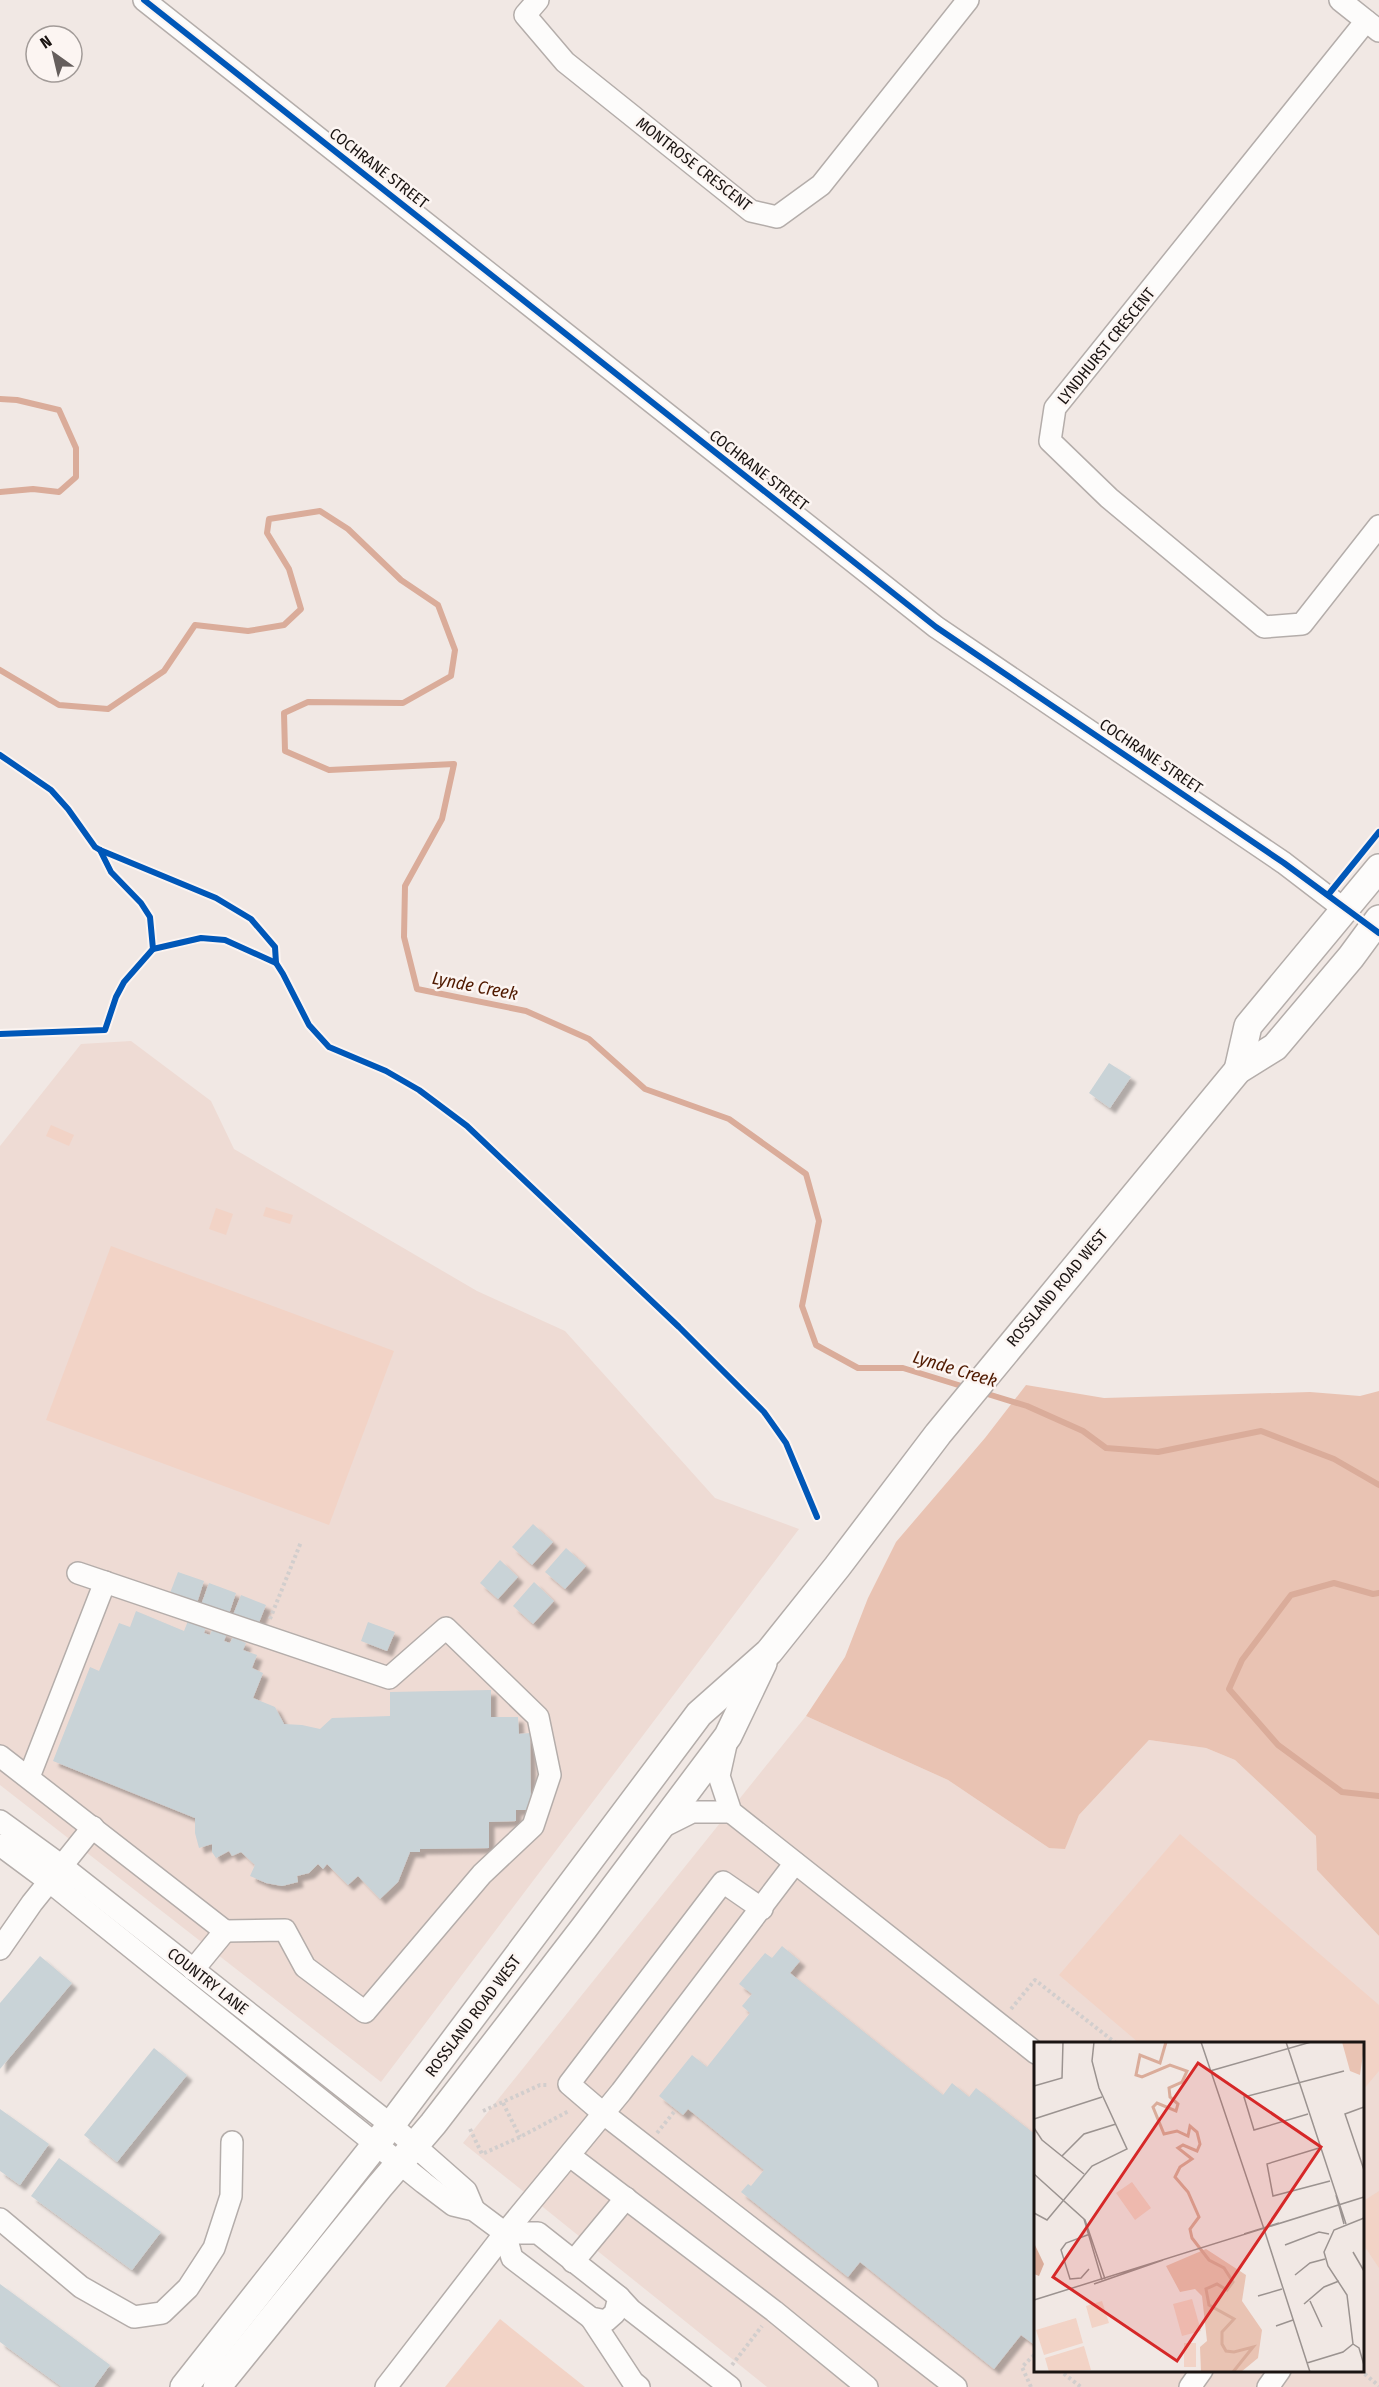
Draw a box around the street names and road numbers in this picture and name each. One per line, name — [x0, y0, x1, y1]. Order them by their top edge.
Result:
street label: MONTROSE CRESCENT — [633, 113, 756, 215]
street label: COCHRANE STREET — [326, 124, 433, 213]
street label: LYNDHURST CRESCENT — [1053, 284, 1159, 408]
street label: COCHRANE STREET — [706, 426, 813, 515]
street label: COCHRANE STREET — [1096, 715, 1207, 798]
street label: ROSSLAND ROAD WEST — [1003, 1225, 1112, 1350]
street label: COUNTRY LANE — [164, 1944, 252, 2018]
street label: ROSSLAND ROAD WEST — [421, 1951, 525, 2080]

